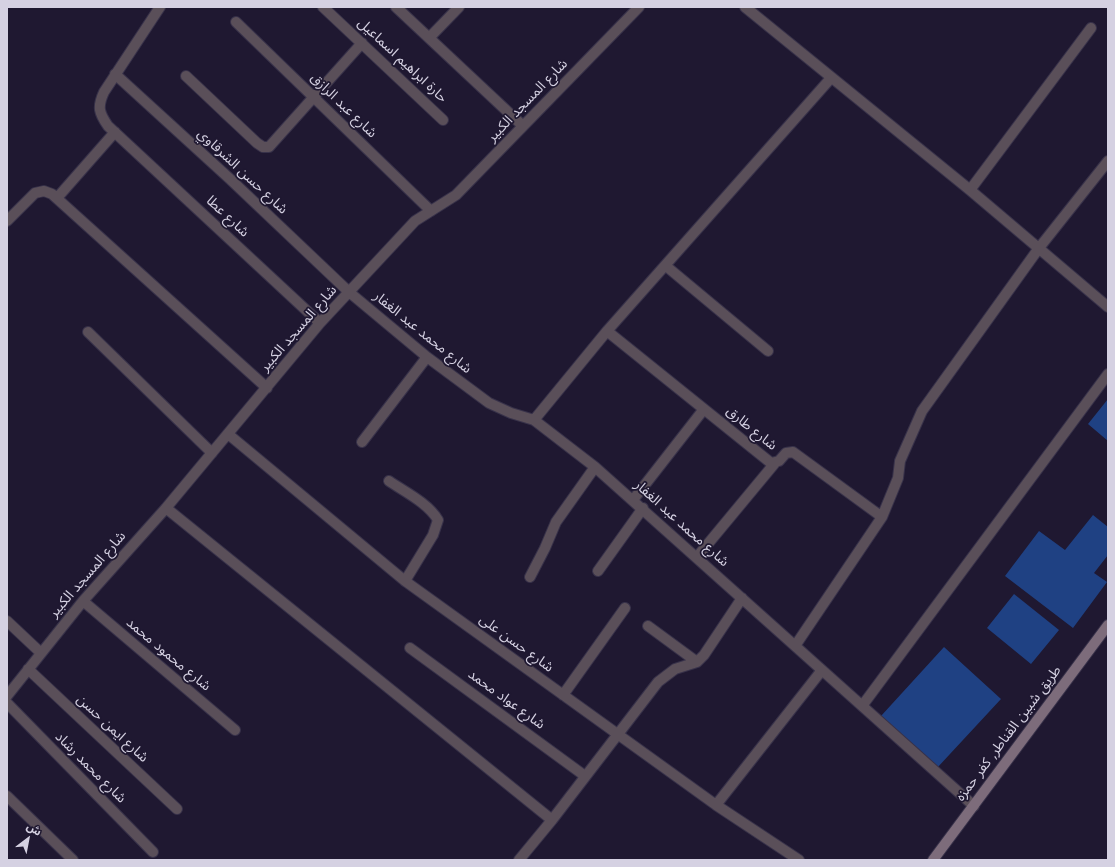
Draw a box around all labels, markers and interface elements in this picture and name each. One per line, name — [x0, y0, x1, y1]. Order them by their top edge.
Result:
street label: حارة ابراهيم اسماعيل — [354, 15, 450, 107]
street label: شارع المسجد الكبير — [484, 56, 572, 146]
street label: شارع عبد الرازق — [306, 70, 380, 142]
street label: شارع حسن الشرقاوي — [193, 126, 291, 218]
street label: شارع عطا — [202, 193, 252, 241]
street label: شارع المسجد الكبير — [257, 282, 341, 376]
street label: شارع محمد عبد الغفار — [370, 288, 474, 378]
street label: شارع طارق — [722, 403, 780, 455]
street label: شارع محمد عبد الغفار — [630, 477, 732, 571]
street label: شارع المسجد الكبير — [46, 528, 130, 622]
street label: شارع حسن على — [476, 611, 556, 677]
street label: شارع محمود محمد — [122, 615, 214, 695]
street label: طريق شبين القناطر, كفر حمزه — [953, 663, 1065, 805]
street label: شارع عواد محمد — [464, 666, 548, 734]
street label: شارع ايمن حسن — [73, 692, 151, 766]
street label: شارع محمد رشاد — [51, 729, 129, 807]
text: ش — [24, 818, 45, 840]
north arrow — [8, 819, 48, 859]

